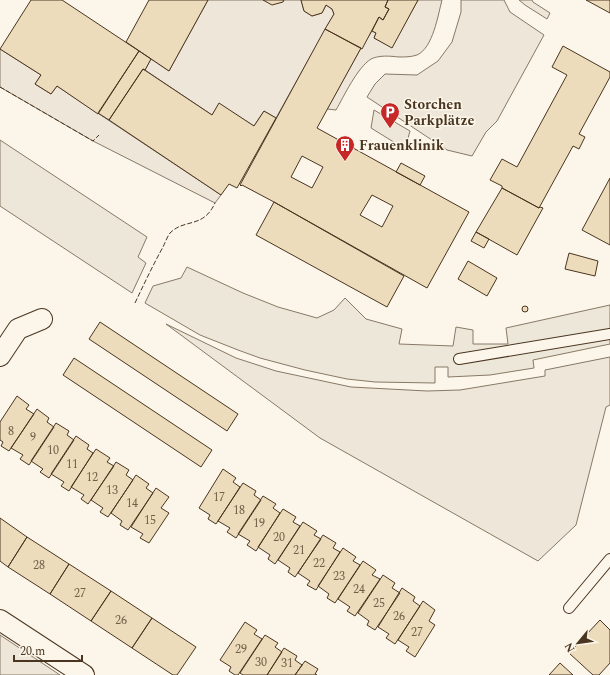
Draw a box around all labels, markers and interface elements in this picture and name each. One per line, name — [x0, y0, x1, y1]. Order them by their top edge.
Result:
place label: Storchen Parkplätze — [404, 94, 474, 131]
parking icon: Storchen Parkplätze — [379, 101, 401, 129]
building icon: Frauenklinik — [334, 134, 356, 162]
place label: Frauenklinik — [359, 135, 445, 156]
house number: 8 — [8, 422, 14, 441]
house number: 9 — [30, 428, 36, 447]
house number: 10 — [47, 441, 59, 460]
house number: 11 — [66, 455, 78, 474]
house number: 12 — [86, 468, 98, 487]
house number: 13 — [106, 481, 118, 500]
house number: 17 — [213, 488, 225, 507]
house number: 14 — [126, 494, 138, 513]
house number: 18 — [233, 501, 245, 520]
house number: 15 — [144, 511, 156, 530]
house number: 19 — [253, 514, 265, 533]
house number: 20 — [273, 528, 285, 547]
house number: 21 — [293, 541, 305, 560]
house number: 22 — [313, 554, 325, 573]
house number: 28 — [33, 556, 45, 575]
house number: 23 — [333, 567, 345, 586]
house number: 24 — [353, 580, 365, 599]
house number: 27 — [74, 584, 86, 603]
house number: 25 — [373, 594, 385, 613]
house number: 26 — [393, 607, 405, 626]
house number: 26 — [115, 611, 127, 630]
house number: 27 — [411, 623, 423, 642]
north arrow — [558, 623, 598, 663]
scale bar — [14, 637, 82, 663]
house number: 29 — [235, 640, 247, 659]
text: N — [560, 640, 579, 656]
text: 20 m — [20, 642, 45, 661]
house number: 30 — [255, 653, 267, 672]
house number: 31 — [281, 654, 293, 673]

